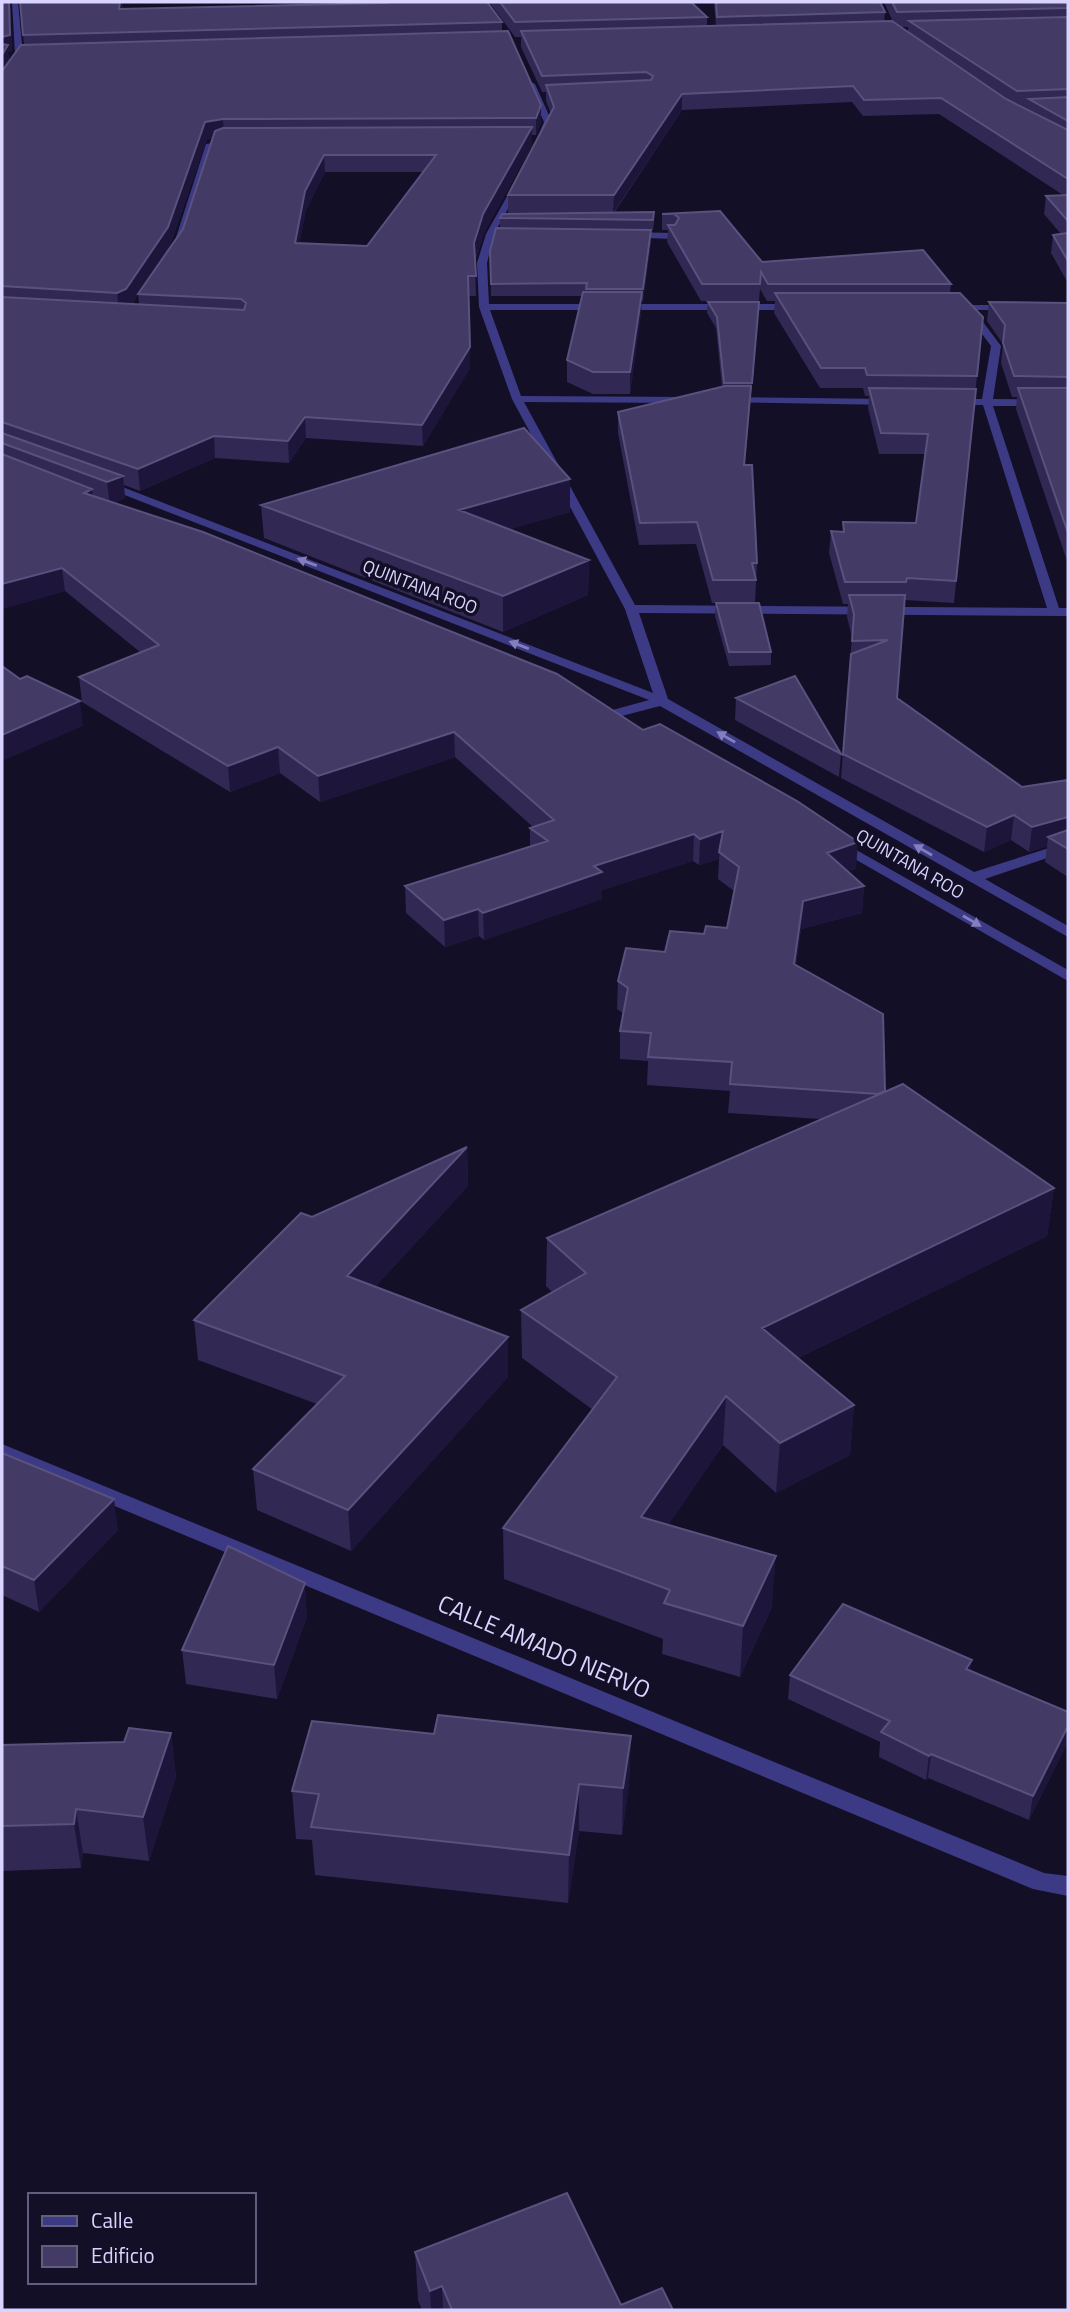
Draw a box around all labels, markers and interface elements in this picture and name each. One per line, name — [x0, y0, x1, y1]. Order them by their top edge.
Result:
street label: QUINTANA ROO — [359, 552, 482, 621]
one-way arrow — [296, 556, 317, 567]
one-way arrow — [508, 639, 529, 650]
one-way arrow — [716, 731, 735, 743]
street label: QUINTANA ROO — [851, 822, 969, 906]
one-way arrow — [914, 844, 933, 856]
one-way arrow — [963, 914, 982, 927]
street label: CALLE AMADO NERVO — [432, 1585, 656, 1707]
legend — [28, 2193, 256, 2284]
text: Calle — [91, 2204, 133, 2236]
text: Edificio — [91, 2239, 155, 2271]

